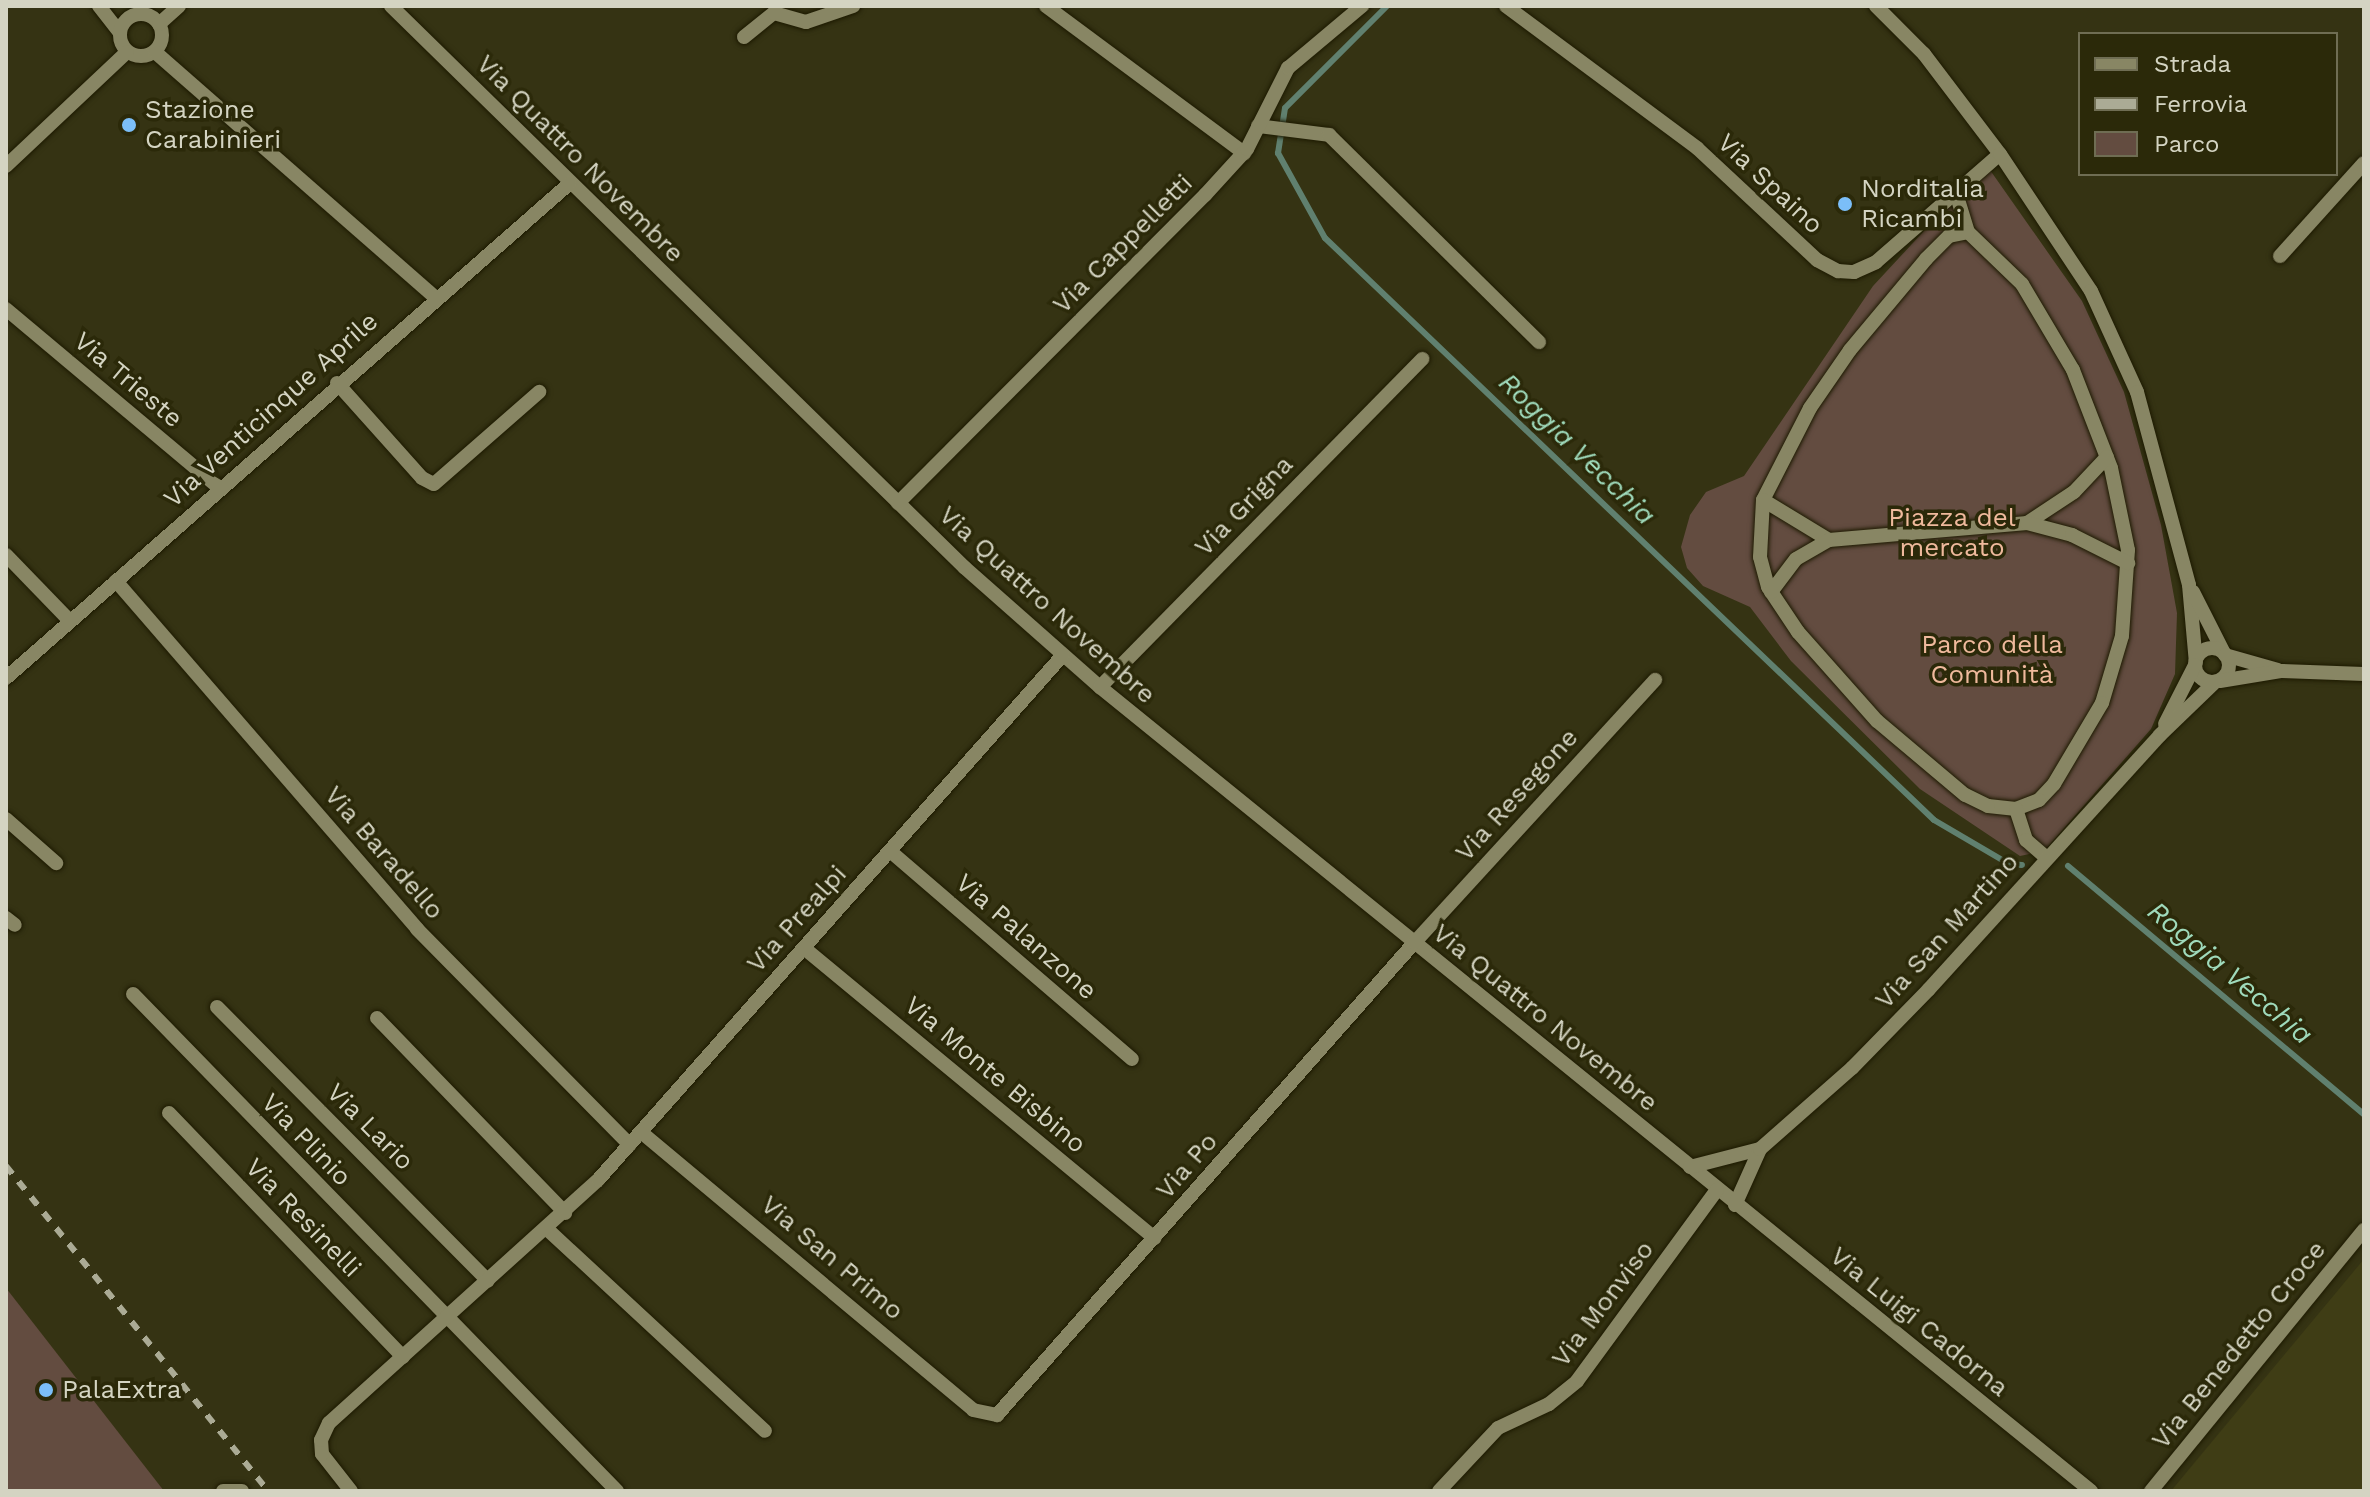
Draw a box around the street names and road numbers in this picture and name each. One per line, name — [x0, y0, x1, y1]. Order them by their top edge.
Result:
street label: Via Quattro Novembre — [470, 49, 690, 269]
street label: Via Spaino — [1711, 127, 1829, 241]
street label: Via Cappelletti — [1047, 168, 1199, 320]
street label: Via Venticinque Aprile — [157, 305, 385, 515]
street label: Via Trieste — [67, 325, 189, 435]
street label: Via Grigna — [1188, 449, 1300, 563]
street label: Via Quattro Novembre — [932, 499, 1162, 711]
street label: Via Resegone — [1449, 722, 1585, 868]
street label: Via Baradello — [318, 780, 450, 926]
street label: Via San Martino — [1869, 846, 2025, 1016]
street label: Via Prealpi — [740, 859, 854, 979]
street label: Via Palanzone — [949, 867, 1103, 1007]
street label: Via Quattro Novembre — [1426, 917, 1664, 1119]
street label: Via Monte Bisbino — [898, 990, 1092, 1160]
street label: Via Lario — [320, 1077, 420, 1177]
street label: Via Plinio — [254, 1087, 358, 1193]
street label: Via Po — [1149, 1126, 1225, 1206]
street label: Via Resinelli — [238, 1152, 368, 1284]
street label: Via San Primo — [754, 1189, 910, 1327]
street label: Via Benedetto Croce — [2145, 1234, 2333, 1456]
street label: Via Monviso — [1545, 1235, 1661, 1373]
street label: Via Luigi Cadorna — [1823, 1240, 2015, 1404]

